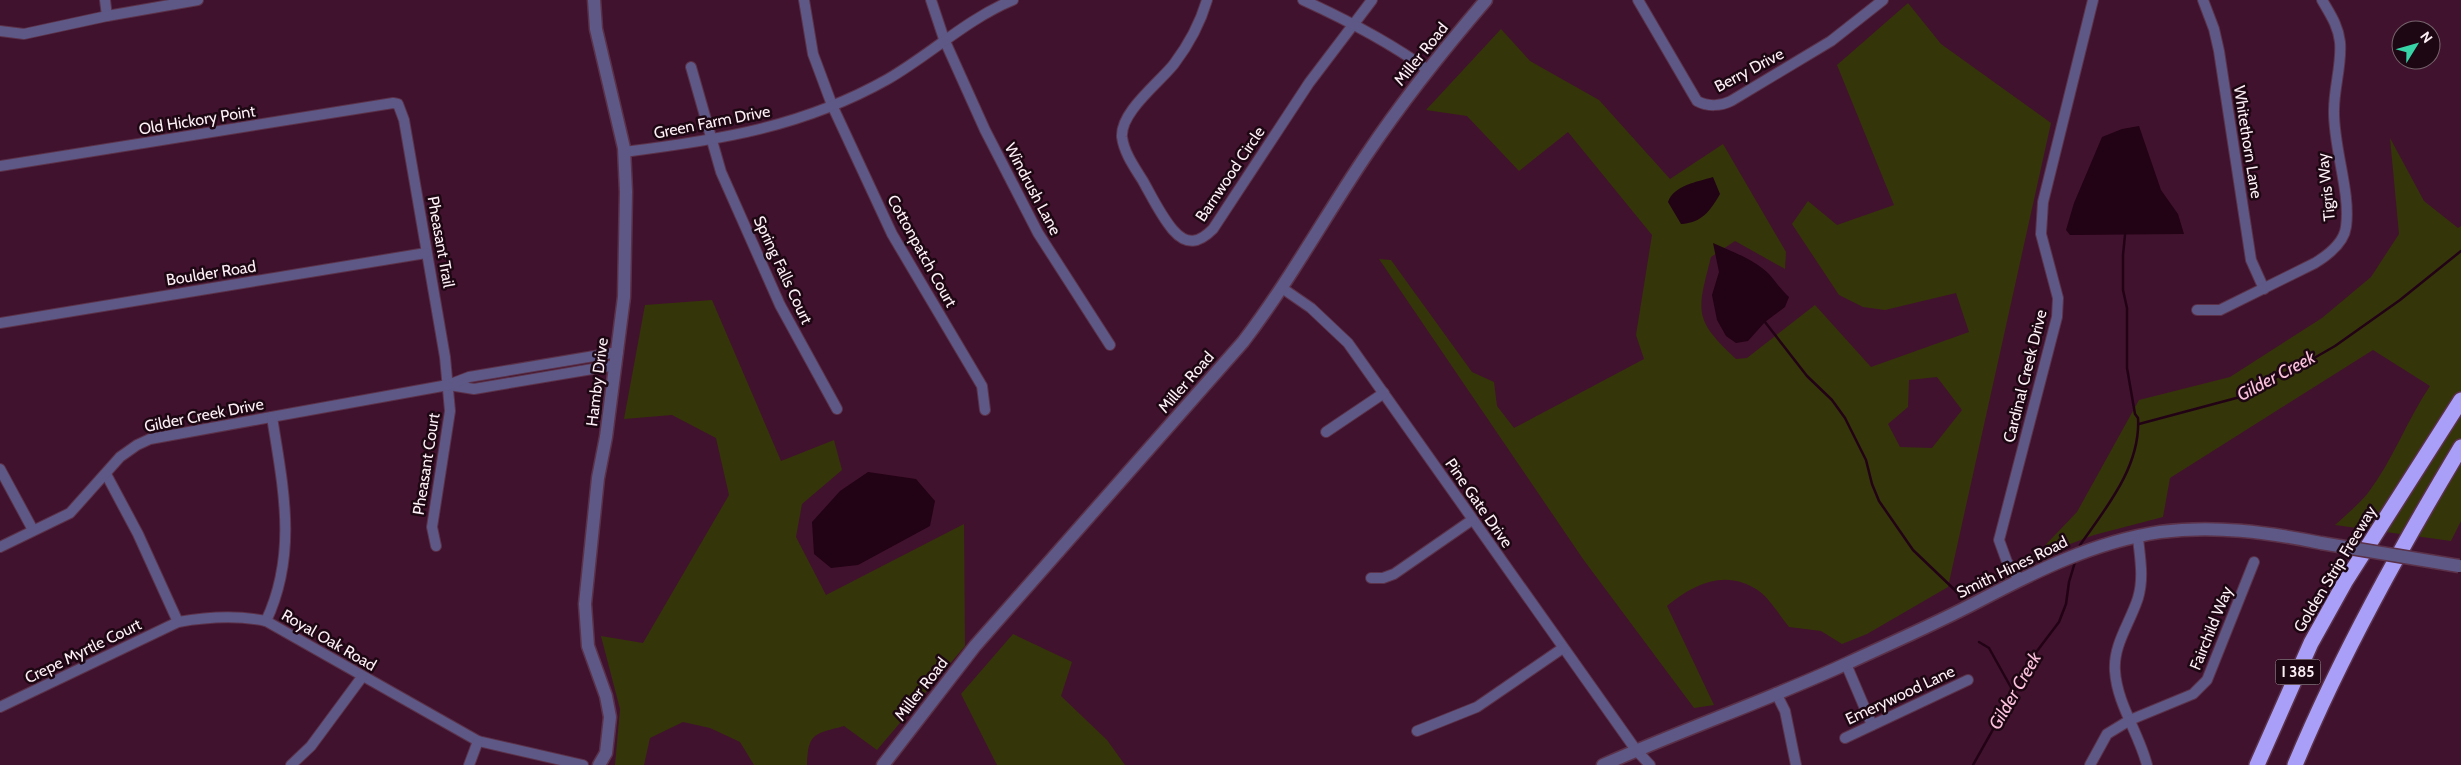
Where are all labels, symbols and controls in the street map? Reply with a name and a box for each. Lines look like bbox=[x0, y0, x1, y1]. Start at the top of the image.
street label: Miller Road bbox=[1390, 19, 1452, 89]
north arrow bbox=[2391, 20, 2441, 70]
text: N bbox=[2416, 28, 2437, 47]
street label: Berry Drive bbox=[1711, 44, 1787, 96]
street label: Whitethorn Lane bbox=[2230, 84, 2266, 200]
street label: Old Hickory Point bbox=[137, 101, 257, 139]
street label: Green Farm Drive bbox=[652, 101, 772, 143]
street label: Barnwood Circle bbox=[1191, 123, 1269, 225]
street label: Windrush Lane bbox=[1001, 140, 1065, 238]
street label: Tigris Way bbox=[2313, 152, 2339, 222]
street label: Cottonpatch Court bbox=[883, 192, 961, 311]
street label: Pheasant Trail bbox=[424, 195, 458, 289]
street label: Spring Falls Court bbox=[750, 213, 817, 328]
street label: Boulder Road bbox=[165, 257, 257, 289]
street label: Cardinal Creek Drive bbox=[1999, 308, 2051, 444]
street label: Hamby Drive bbox=[582, 337, 612, 427]
water label: Gilder Creek bbox=[2233, 346, 2320, 406]
street label: Miller Road bbox=[1154, 347, 1218, 417]
street label: Gilder Creek Drive bbox=[143, 394, 265, 436]
street label: Pheasant Court bbox=[409, 411, 444, 516]
street label: Pine Gate Drive bbox=[1441, 455, 1517, 551]
street label: Golden Strip Freeway bbox=[2290, 502, 2380, 636]
street label: Smith Hines Road bbox=[1953, 532, 2071, 602]
street label: Fairchild Way bbox=[2186, 583, 2236, 673]
street label: Royal Oak Road bbox=[278, 605, 380, 675]
street label: Crepe Myrtle Court bbox=[22, 614, 145, 687]
water label: Gilder Creek bbox=[1984, 647, 2047, 734]
street label: Miller Road bbox=[890, 654, 952, 724]
road number: I 385 bbox=[2276, 660, 2320, 684]
street label: Emerywood Lane bbox=[1842, 661, 1958, 729]

